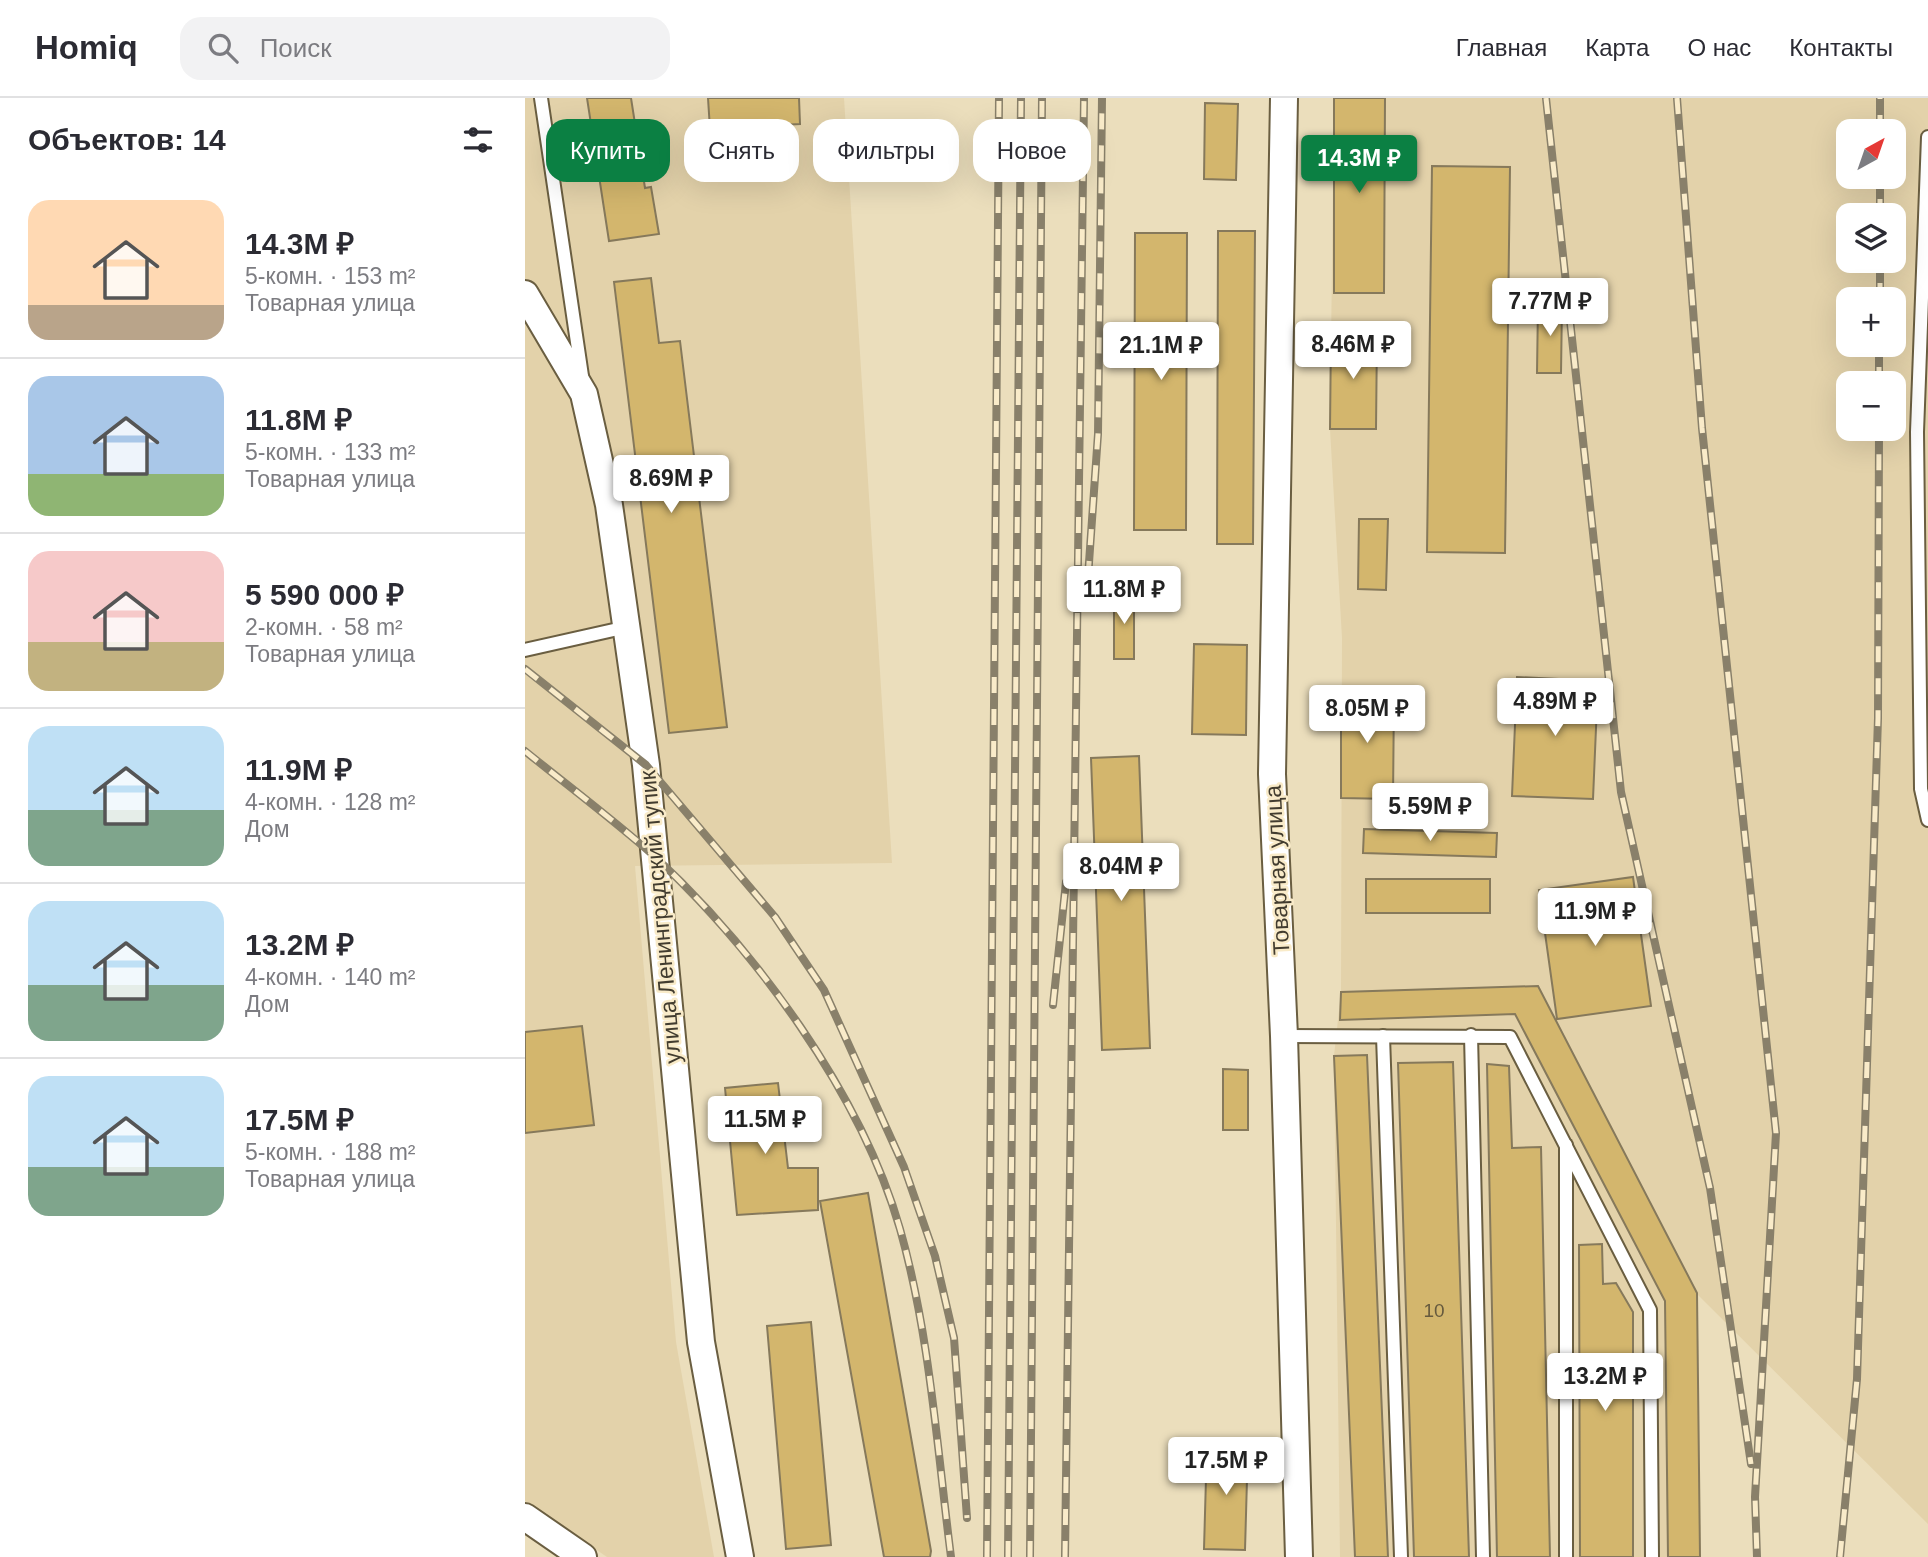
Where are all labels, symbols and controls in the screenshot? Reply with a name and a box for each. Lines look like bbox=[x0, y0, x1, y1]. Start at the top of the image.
search box bbox=[180, 17, 670, 80]
text: Homiq bbox=[35, 29, 138, 66]
icon: search bbox=[204, 29, 242, 67]
text: Поиск bbox=[260, 33, 332, 63]
text: Главная bbox=[1456, 34, 1547, 61]
text: Карта bbox=[1585, 34, 1649, 61]
text: О нас bbox=[1687, 34, 1751, 61]
text: Контакты bbox=[1789, 34, 1893, 61]
chip: Купить bbox=[546, 119, 670, 182]
chip: Снять bbox=[684, 119, 799, 182]
chip: Фильтры bbox=[813, 119, 959, 182]
chip: Новое bbox=[973, 119, 1091, 182]
north arrow bbox=[1836, 119, 1906, 189]
map controls bbox=[1836, 119, 1906, 441]
icon: filters bbox=[459, 121, 497, 159]
text: Объектов: 14 bbox=[28, 123, 226, 156]
pin: 14.3M ₽ bbox=[1294, 136, 1424, 195]
text: 14.3M ₽ bbox=[1317, 145, 1401, 171]
button: layers bbox=[1836, 203, 1906, 273]
text: 14.3M ₽ bbox=[245, 227, 354, 260]
icon: home bbox=[84, 228, 168, 312]
text: 5-комн. · 153 m² bbox=[245, 263, 416, 289]
pin: 7.77M ₽ bbox=[1485, 278, 1615, 338]
button: + bbox=[1836, 287, 1906, 357]
text: 7.77M ₽ bbox=[1508, 288, 1592, 314]
text: Товарная улица bbox=[245, 290, 415, 316]
pin: 21.1M ₽ bbox=[1096, 322, 1226, 382]
pin: 8.46M ₽ bbox=[1288, 322, 1418, 381]
text: 8.46M ₽ bbox=[1311, 331, 1395, 357]
text: 21.1M ₽ bbox=[1119, 332, 1203, 358]
button: − bbox=[1836, 371, 1906, 441]
text: 11.8M ₽ bbox=[245, 403, 353, 436]
icon: home bbox=[84, 404, 168, 488]
text: 5-комн. · 133 m² bbox=[245, 439, 416, 465]
pin: 8.69M ₽ bbox=[606, 456, 736, 515]
text: 8.69M ₽ bbox=[629, 465, 713, 491]
text: Товарная улица bbox=[245, 466, 415, 492]
pin: 11.8M ₽ bbox=[1059, 566, 1189, 626]
text: 11.8M ₽ bbox=[1083, 576, 1165, 602]
text: 5 590 000 ₽ bbox=[245, 578, 404, 611]
icon: home bbox=[84, 579, 168, 663]
text: 2-комн. · 58 m² bbox=[245, 614, 403, 640]
text: Товарная улица bbox=[245, 641, 415, 667]
pin: 4.89M ₽ bbox=[1490, 678, 1620, 738]
pin: 8.05M ₽ bbox=[1302, 686, 1432, 745]
text: 4.89M ₽ bbox=[1513, 688, 1597, 714]
text: 8.05M ₽ bbox=[1325, 695, 1409, 721]
text: 11.9M ₽ bbox=[245, 753, 353, 786]
icon: home bbox=[84, 754, 168, 838]
street label: улица Ленинградский тупик bbox=[634, 768, 686, 1065]
street label: Товарная улица bbox=[1260, 784, 1294, 956]
pin: 5.59M ₽ bbox=[1365, 784, 1495, 843]
text: 4-комн. · 128 m² bbox=[245, 789, 416, 815]
text: 5.59M ₽ bbox=[1388, 793, 1472, 819]
text: Дом bbox=[245, 816, 289, 842]
pin: 8.04M ₽ bbox=[1056, 844, 1186, 903]
text: 8.04M ₽ bbox=[1079, 853, 1163, 879]
pin: 11.9M ₽ bbox=[1530, 888, 1660, 948]
text: 11.9M ₽ bbox=[1554, 898, 1636, 924]
text: 13.2M ₽ bbox=[245, 928, 354, 961]
icon: home bbox=[84, 929, 168, 1013]
text: 4-комн. · 140 m² bbox=[245, 964, 416, 990]
text: Дом bbox=[245, 991, 289, 1017]
pin: 11.5M ₽ bbox=[700, 1096, 830, 1156]
text: 17.5M ₽ bbox=[245, 1103, 354, 1136]
icon: home bbox=[84, 1104, 168, 1188]
text: 11.5M ₽ bbox=[724, 1106, 806, 1132]
text: 5-комн. · 188 m² bbox=[245, 1139, 416, 1165]
text: Товарная улица bbox=[245, 1166, 415, 1192]
house number: 10 bbox=[1423, 1300, 1445, 1321]
pin: 13.2M ₽ bbox=[1540, 1354, 1670, 1413]
text: 13.2M ₽ bbox=[1563, 1363, 1647, 1389]
pin: 17.5M ₽ bbox=[1161, 1438, 1291, 1497]
text: 17.5M ₽ bbox=[1184, 1447, 1268, 1473]

